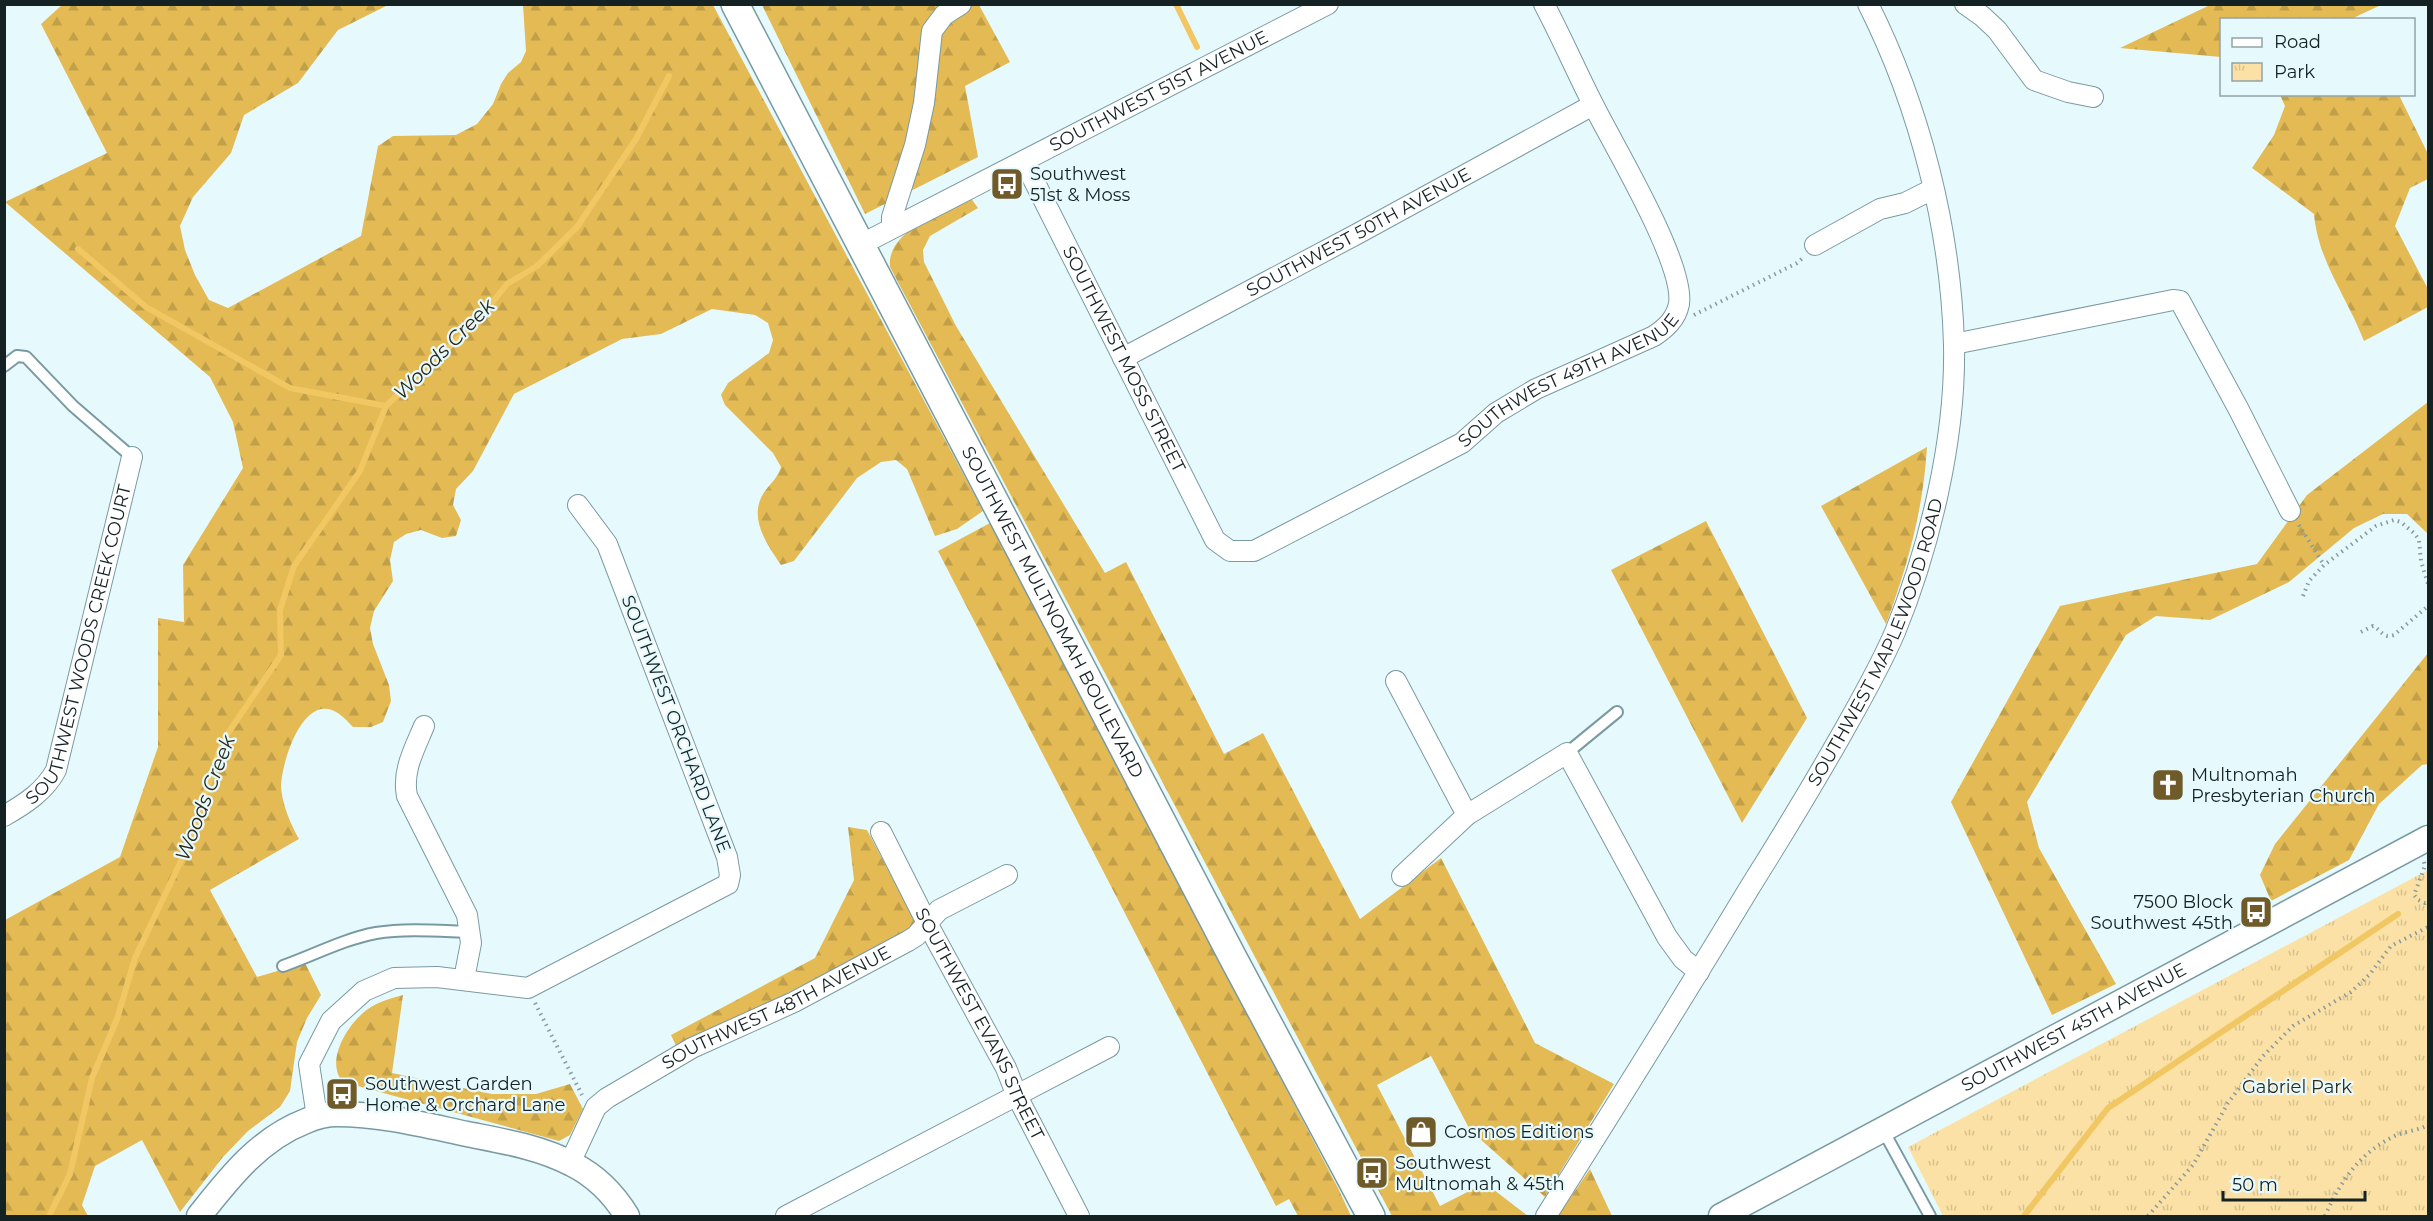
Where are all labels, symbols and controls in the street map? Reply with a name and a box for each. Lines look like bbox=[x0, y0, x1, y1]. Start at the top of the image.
legend bbox=[2220, 18, 2415, 96]
street label: SOUTHWEST 51ST AVENUE bbox=[1046, 26, 1272, 157]
text: Road bbox=[2274, 31, 2321, 53]
text: Park bbox=[2274, 61, 2315, 83]
place label: Southwest 51st & Moss bbox=[1030, 163, 1131, 206]
street label: SOUTHWEST 50TH AVENUE bbox=[1243, 163, 1475, 302]
bus stop icon: Southwest 51st & Moss bbox=[989, 166, 1025, 202]
street label: SOUTHWEST MOSS STREET bbox=[1058, 242, 1190, 477]
water label: Woods Creek bbox=[389, 293, 500, 404]
street label: SOUTHWEST 49TH AVENUE bbox=[1454, 309, 1684, 452]
street label: SOUTHWEST MULTNOMAH BOULEVARD bbox=[957, 443, 1148, 782]
street label: SOUTHWEST WOODS CREEK COURT bbox=[21, 482, 136, 810]
street label: SOUTHWEST MAPLEWOOD ROAD bbox=[1803, 496, 1947, 790]
street label: SOUTHWEST ORCHARD LANE bbox=[617, 592, 735, 856]
water label: Woods Creek bbox=[170, 731, 240, 864]
place label: Multnomah Presbyterian Church bbox=[2191, 764, 2375, 807]
church icon: Multnomah Presbyterian Church bbox=[2150, 767, 2186, 803]
place label: 7500 Block Southwest 45th bbox=[2090, 891, 2233, 934]
bus stop icon: 7500 Block Southwest 45th bbox=[2238, 894, 2274, 930]
street label: SOUTHWEST EVANS STREET bbox=[910, 904, 1049, 1144]
street label: SOUTHWEST 48TH AVENUE bbox=[658, 941, 895, 1074]
street label: SOUTHWEST 45TH AVENUE bbox=[1958, 958, 2190, 1096]
place label: Southwest Garden Home & Orchard Lane bbox=[365, 1073, 566, 1116]
bus stop icon: Southwest Garden Home & Orchard Lane bbox=[324, 1076, 360, 1112]
park label: Gabriel Park bbox=[2242, 1076, 2352, 1098]
shop icon: Cosmos Editions bbox=[1403, 1114, 1439, 1150]
place label: Cosmos Editions bbox=[1444, 1121, 1594, 1143]
place label: Southwest Multnomah & 45th bbox=[1395, 1152, 1565, 1195]
bus stop icon: Southwest Multnomah & 45th bbox=[1354, 1155, 1390, 1191]
scale bar bbox=[2223, 1164, 2366, 1202]
text: 50 m bbox=[2232, 1174, 2278, 1196]

